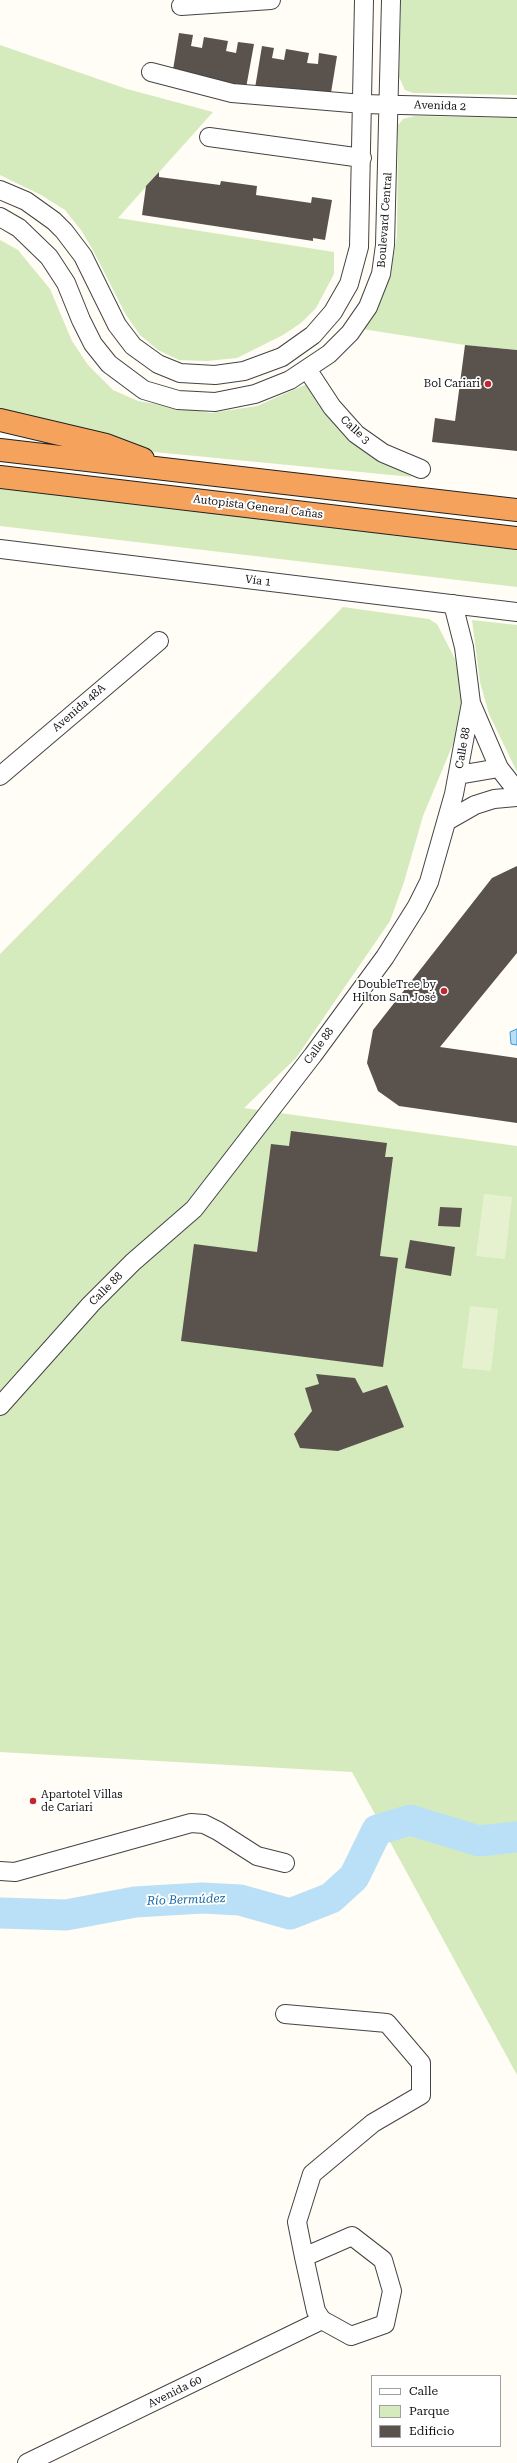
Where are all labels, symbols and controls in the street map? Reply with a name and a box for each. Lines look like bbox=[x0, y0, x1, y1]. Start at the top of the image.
street label: Avenida 2 bbox=[414, 98, 466, 114]
street label: Boulevard Central bbox=[375, 172, 395, 268]
place label: Bol Cariari bbox=[424, 377, 480, 391]
marker: Bol Cariari bbox=[483, 379, 493, 389]
street label: Calle 3 bbox=[337, 413, 373, 447]
street label: Autopista General Cañas bbox=[192, 492, 324, 522]
street label: Vía 1 bbox=[244, 573, 272, 589]
street label: Avenida 48A bbox=[50, 681, 108, 735]
street label: Calle 88 bbox=[453, 726, 473, 770]
place label: DoubleTree by Hilton San José bbox=[353, 978, 436, 1004]
marker: DoubleTree by Hilton San José bbox=[439, 986, 449, 996]
street label: Calle 88 bbox=[301, 1025, 337, 1067]
street label: Calle 88 bbox=[87, 1270, 125, 1308]
place label: Apartotel Villas de Cariari bbox=[41, 1788, 122, 1814]
marker: Apartotel Villas de Cariari bbox=[28, 1796, 38, 1806]
water label: Río Bermúdez bbox=[147, 1891, 225, 1909]
street label: Avenida 60 bbox=[146, 2373, 204, 2411]
legend bbox=[371, 2375, 501, 2447]
text: Calle bbox=[409, 2384, 438, 2398]
text: Parque bbox=[409, 2404, 449, 2418]
text: Edificio bbox=[409, 2424, 454, 2438]

